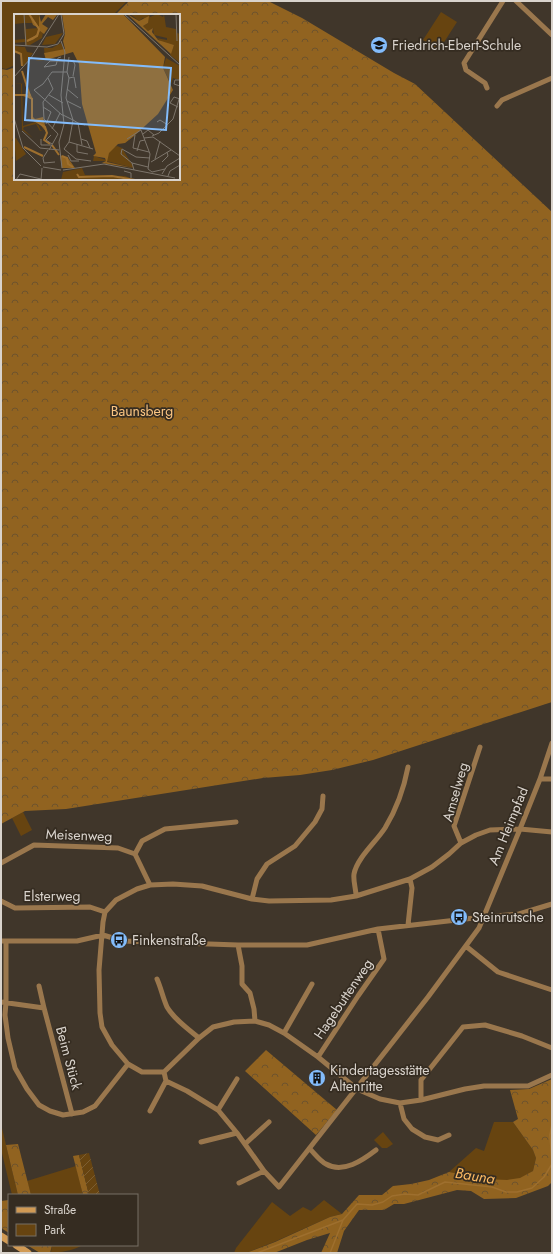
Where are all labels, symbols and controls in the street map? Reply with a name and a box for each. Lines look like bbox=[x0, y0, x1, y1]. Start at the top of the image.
inset map bbox=[14, 14, 180, 180]
school or university icon: Friedrich-Ebert-Schule bbox=[369, 35, 389, 55]
place label: Friedrich-Ebert-Schule bbox=[392, 35, 521, 55]
park label: Baunsberg bbox=[111, 401, 173, 421]
street label: Amselweg bbox=[437, 760, 473, 824]
street label: Am Heimpfad bbox=[483, 784, 533, 868]
street label: Meisenweg bbox=[45, 824, 113, 846]
street label: Elsterweg bbox=[24, 886, 80, 906]
bus stop icon: Steinrutsche bbox=[449, 907, 469, 927]
place label: Steinrutsche bbox=[472, 907, 544, 927]
bus stop icon: Finkenstraße bbox=[109, 930, 129, 950]
place label: Finkenstraße bbox=[132, 930, 206, 950]
street label: Hagebuttenweg bbox=[309, 955, 377, 1043]
street label: Beim Stück bbox=[51, 1024, 87, 1093]
place label: Kindertagesstätte Altenritte bbox=[330, 1060, 430, 1096]
building icon: Kindertagesstätte Altenritte bbox=[307, 1068, 327, 1088]
water label: Bauna bbox=[454, 1162, 497, 1190]
legend bbox=[8, 1194, 138, 1246]
text: Straße bbox=[44, 1201, 76, 1219]
text: Park bbox=[44, 1221, 66, 1239]

